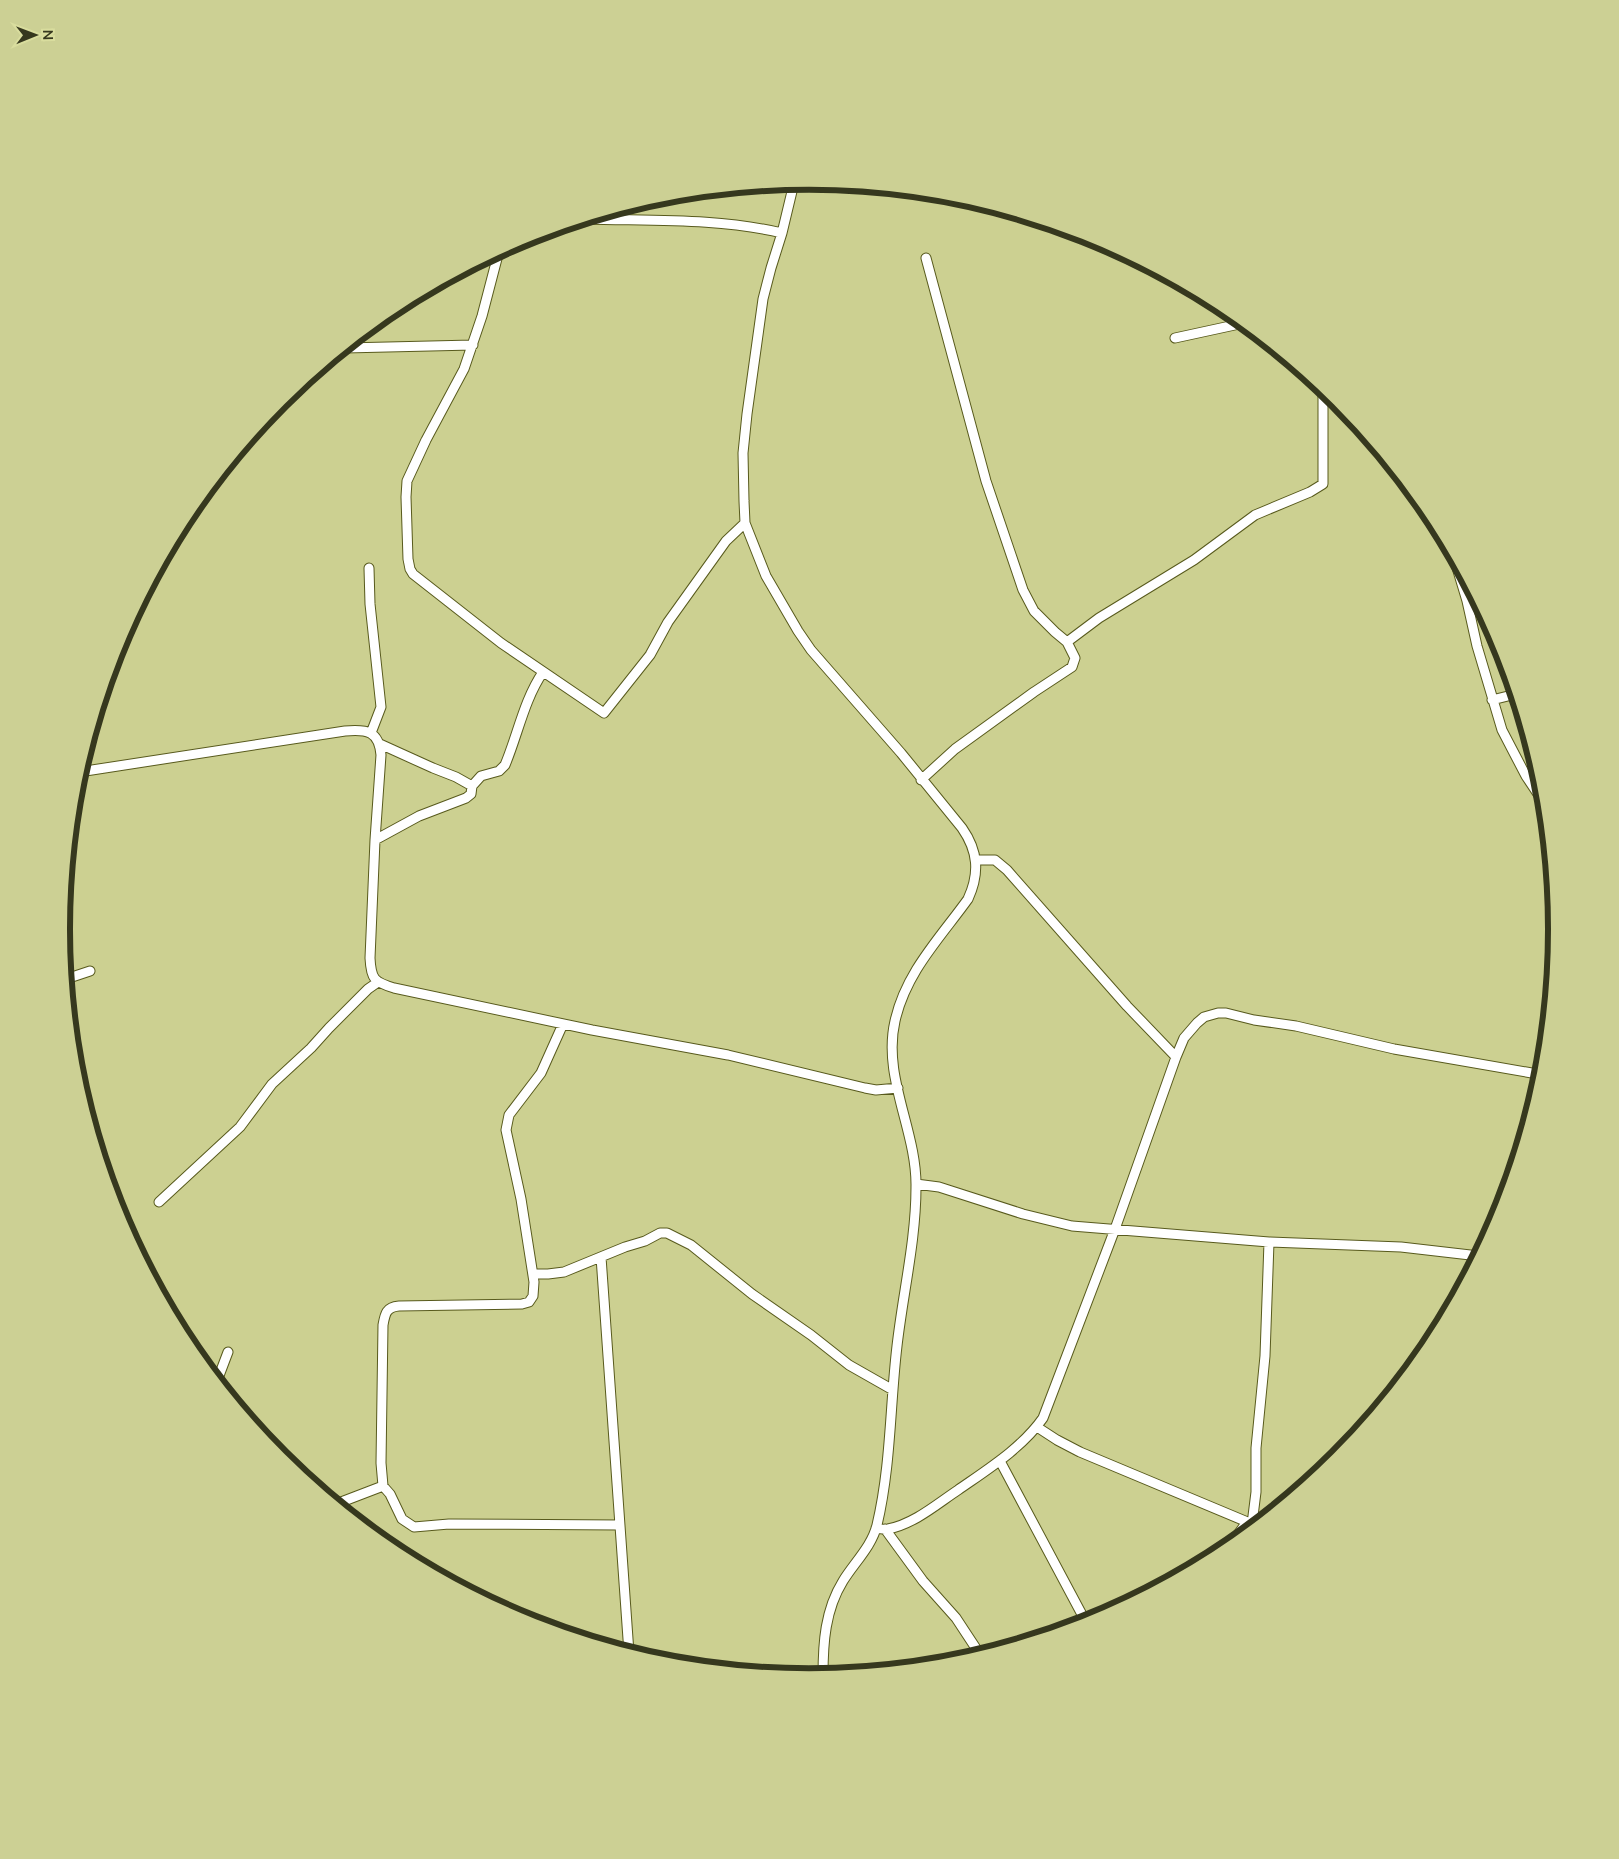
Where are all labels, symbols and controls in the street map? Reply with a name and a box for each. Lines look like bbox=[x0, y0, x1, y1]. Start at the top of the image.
north arrow bbox=[10, 10, 60, 60]
text: N bbox=[38, 29, 57, 40]

